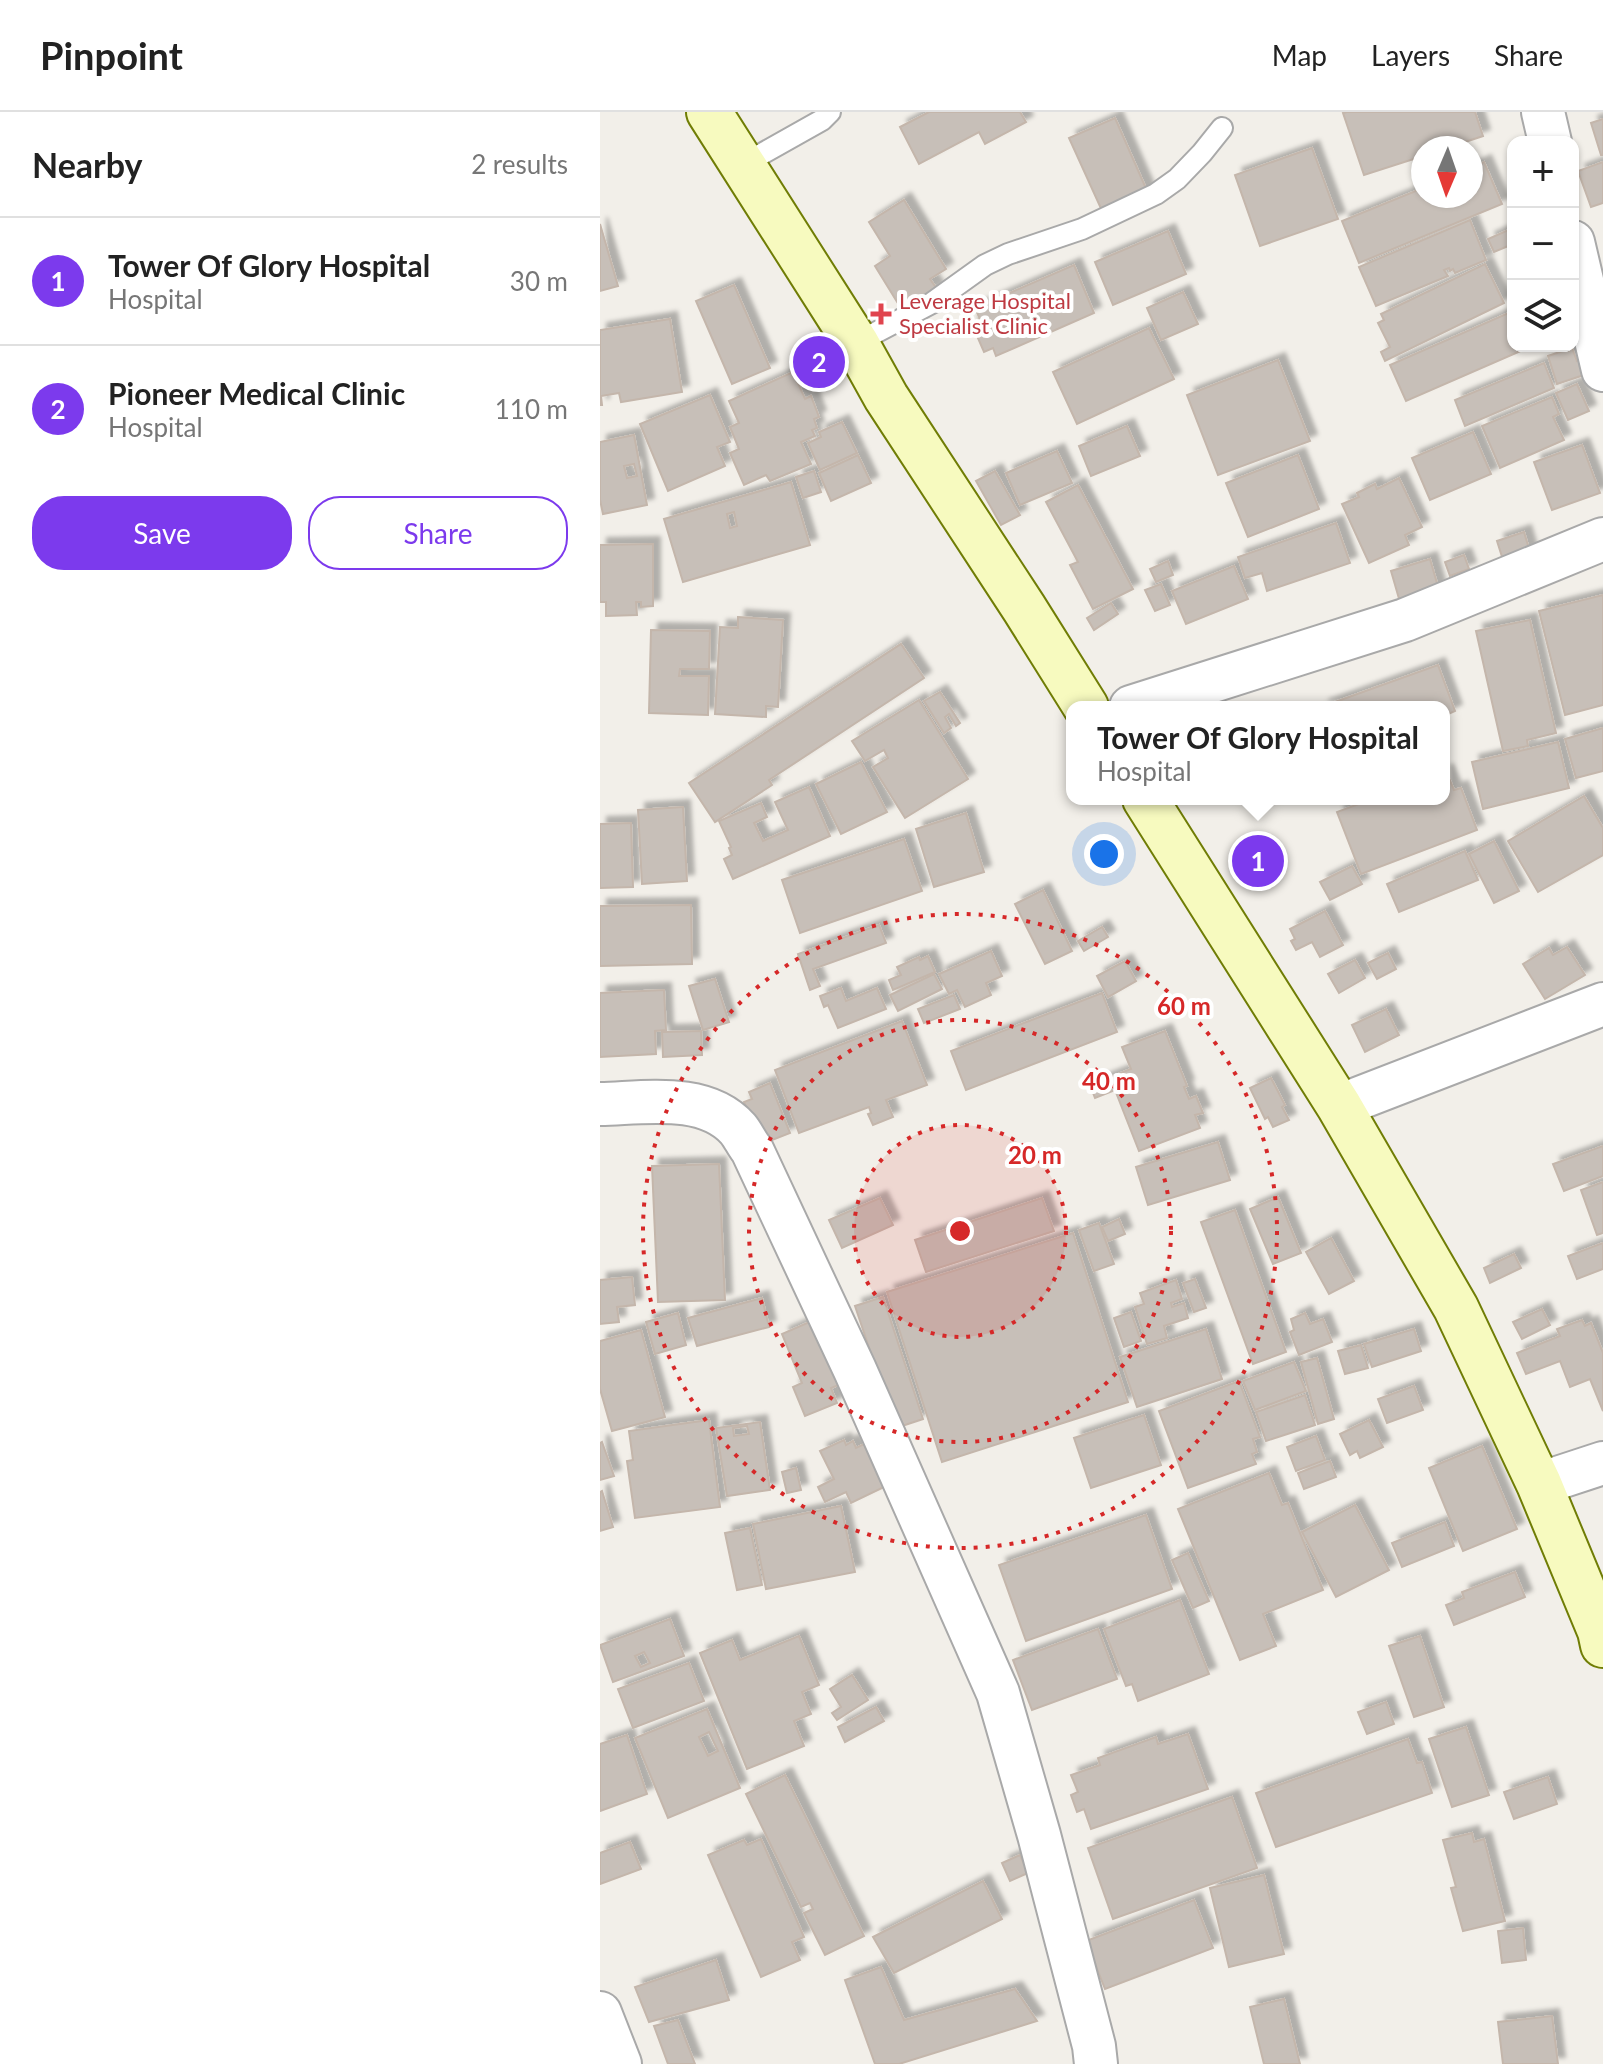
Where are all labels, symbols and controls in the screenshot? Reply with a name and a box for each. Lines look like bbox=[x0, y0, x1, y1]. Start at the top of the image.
text: Pinpoint bbox=[40, 32, 183, 78]
text: Map bbox=[1272, 38, 1327, 72]
text: Layers bbox=[1371, 38, 1450, 72]
text: Share bbox=[1494, 38, 1563, 72]
north arrow bbox=[1411, 136, 1483, 208]
map controls bbox=[1507, 136, 1579, 352]
button: + bbox=[1507, 136, 1579, 208]
text: Nearby bbox=[32, 144, 143, 185]
text: 2 results bbox=[471, 148, 568, 180]
button: − bbox=[1507, 208, 1579, 280]
text: Tower Of Glory Hospital bbox=[108, 247, 430, 283]
text: 1 bbox=[50, 265, 66, 297]
text: 30 m bbox=[510, 265, 568, 297]
button: layers bbox=[1507, 280, 1579, 352]
text: Hospital bbox=[108, 283, 203, 315]
place label: Leverage Hospital Specialist Clinic bbox=[899, 287, 1071, 339]
marker: Leverage Hospital Specialist Clinic bbox=[870, 303, 892, 325]
pin: 2 bbox=[793, 332, 845, 392]
text: Pioneer Medical Clinic bbox=[108, 375, 405, 411]
text: 2 bbox=[50, 393, 66, 425]
text: 110 m bbox=[495, 393, 568, 425]
text: Hospital bbox=[108, 411, 203, 443]
button: Save bbox=[32, 496, 292, 570]
button: Share bbox=[308, 496, 568, 570]
popup bbox=[1066, 701, 1450, 805]
text: Tower Of Glory Hospital bbox=[1097, 719, 1419, 755]
text: Hospital bbox=[1097, 755, 1192, 787]
pin: 1 bbox=[1232, 831, 1284, 891]
your location bbox=[1084, 834, 1124, 874]
text: 60 m bbox=[1157, 991, 1211, 1020]
text: 40 m bbox=[1082, 1066, 1136, 1095]
text: 20 m bbox=[1008, 1140, 1062, 1169]
centre of rings bbox=[946, 1217, 974, 1245]

